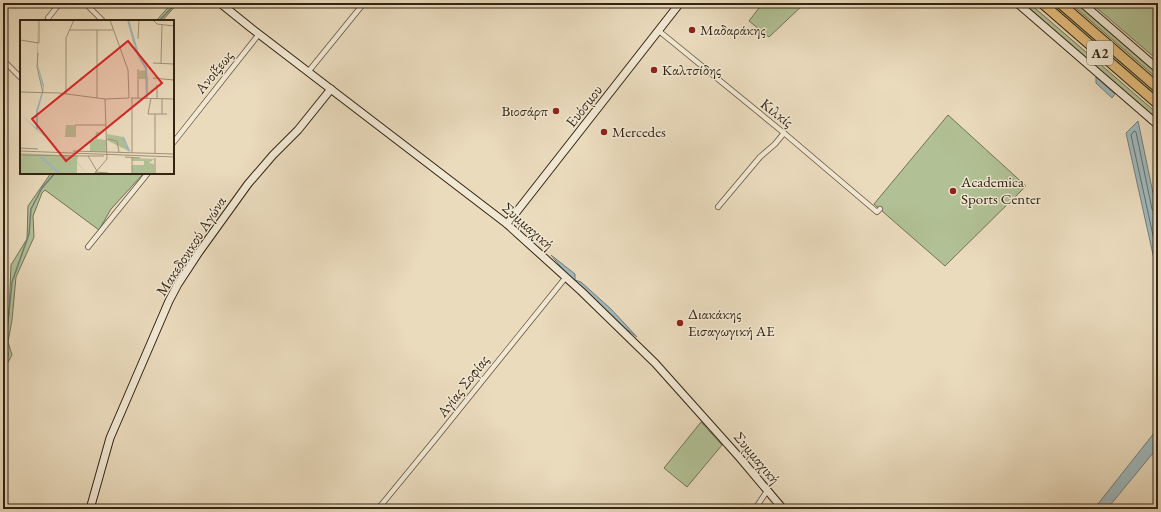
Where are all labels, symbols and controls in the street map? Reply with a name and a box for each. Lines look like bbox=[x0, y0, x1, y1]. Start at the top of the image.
inset map bbox=[20, 20, 174, 174]
place label: Μαδαράκης bbox=[700, 20, 766, 39]
marker: Μαδαράκης bbox=[687, 25, 697, 35]
road number: Α2 bbox=[1087, 41, 1113, 65]
street label: Ανοίξεως bbox=[190, 46, 237, 98]
place label: Καλτσίδης bbox=[662, 60, 721, 79]
marker: Καλτσίδης bbox=[649, 65, 659, 75]
street label: Ευόσμου bbox=[561, 81, 606, 131]
street label: Κιλκίς bbox=[757, 94, 798, 131]
place label: Βιοσάρπ bbox=[501, 101, 548, 120]
marker: Βιοσάρπ bbox=[551, 106, 561, 116]
place label: Mercedes bbox=[612, 122, 666, 141]
marker: Mercedes bbox=[599, 127, 609, 137]
place label: Academica Sports Center bbox=[960, 172, 1041, 208]
marker: Academica Sports Center bbox=[948, 186, 958, 196]
street label: Μακεδονικού Αγώνα bbox=[151, 192, 230, 299]
street label: Συμμαχική bbox=[499, 198, 558, 253]
place label: Διακάκης Εισαγωγική ΑΕ bbox=[688, 304, 775, 340]
marker: Διακάκης Εισαγωγική ΑΕ bbox=[675, 318, 685, 328]
street label: Αγίας Σοφίας bbox=[432, 351, 493, 421]
street label: Συμμαχική bbox=[730, 428, 785, 488]

